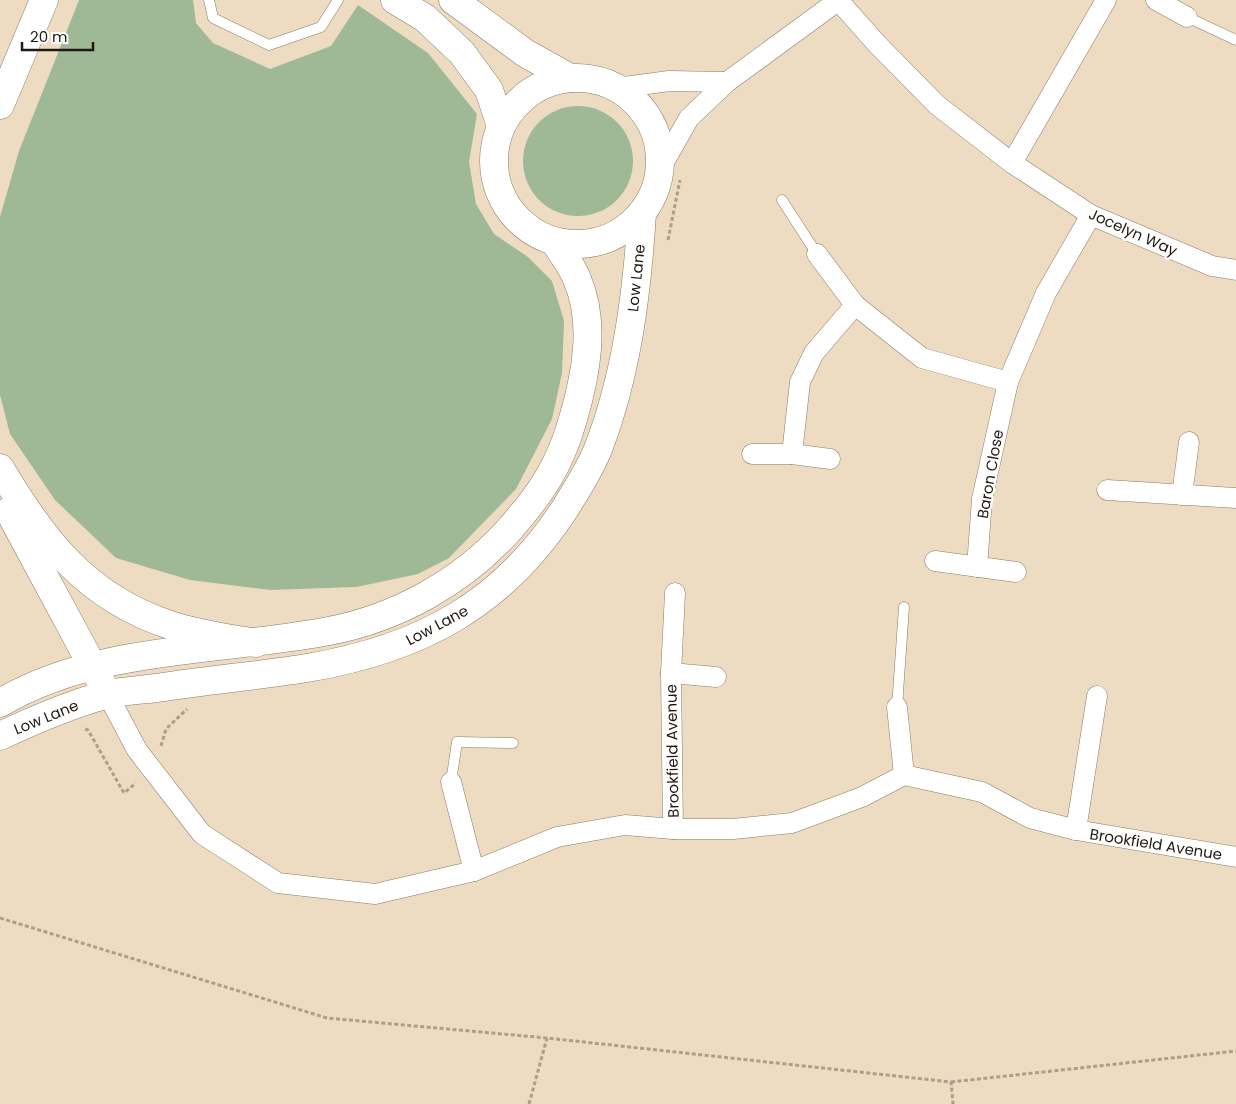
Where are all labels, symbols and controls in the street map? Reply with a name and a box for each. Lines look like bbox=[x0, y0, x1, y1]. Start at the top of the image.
scale bar bbox=[22, 20, 94, 52]
text: 20 m bbox=[30, 26, 68, 47]
street label: Jocelyn Way bbox=[1085, 203, 1181, 261]
street label: Low Lane bbox=[622, 243, 650, 313]
street label: Baron Close bbox=[972, 428, 1008, 520]
street label: Low Lane bbox=[402, 600, 472, 650]
street label: Brookfield Avenue bbox=[660, 684, 684, 818]
street label: Low Lane bbox=[11, 695, 81, 739]
street label: Brookfield Avenue bbox=[1088, 823, 1224, 865]

